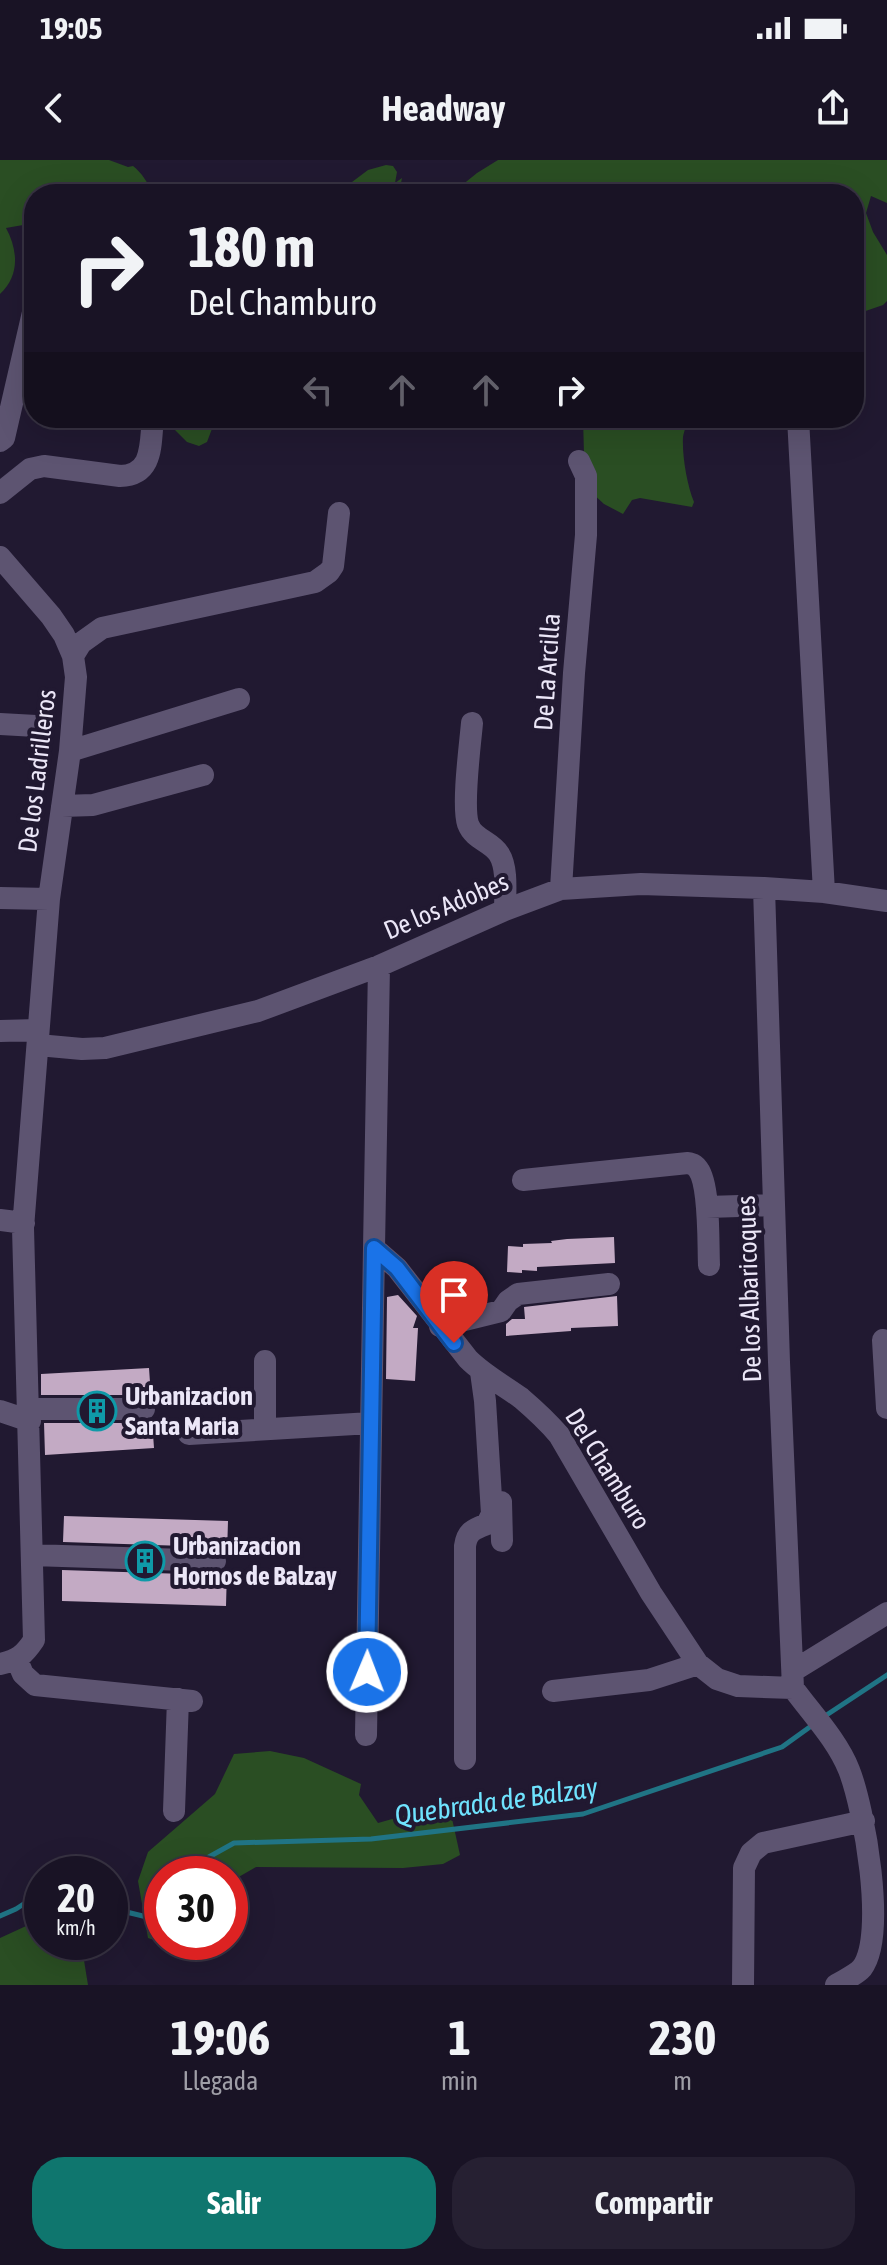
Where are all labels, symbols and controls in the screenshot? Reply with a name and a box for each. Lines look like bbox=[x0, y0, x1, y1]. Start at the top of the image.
text: 19:05 bbox=[40, 11, 102, 45]
icon: back bbox=[32, 86, 76, 130]
icon: share bbox=[811, 86, 855, 130]
text: Headway bbox=[382, 87, 505, 129]
text: 180 m bbox=[188, 215, 315, 279]
icon: right bbox=[56, 216, 160, 320]
text: Del Chamburo bbox=[188, 281, 377, 323]
icon: left bbox=[296, 368, 340, 412]
icon: ahead bbox=[380, 368, 424, 412]
icon: ahead bbox=[464, 368, 508, 412]
icon: right bbox=[548, 368, 592, 412]
street label: De La Arcilla bbox=[528, 612, 566, 732]
street label: De los Ladrilleros bbox=[12, 688, 62, 854]
street label: De los Adobes bbox=[379, 866, 513, 946]
street label: De los Albaricoques bbox=[731, 1195, 767, 1383]
pin bbox=[420, 1261, 488, 1343]
icon: arrive bbox=[432, 1273, 476, 1317]
place label: Urbanizacion Santa Maria bbox=[125, 1381, 253, 1441]
building icon: Urbanizacion Santa Maria bbox=[76, 1390, 118, 1432]
street label: Del Chamburo bbox=[559, 1403, 657, 1535]
place label: Urbanizacion Hornos de Balzay bbox=[173, 1531, 337, 1591]
building icon: Urbanizacion Hornos de Balzay bbox=[124, 1540, 166, 1582]
position arrow bbox=[325, 1630, 409, 1714]
water label: Quebrada de Balzay bbox=[393, 1771, 600, 1831]
speed limit sign: 30 bbox=[144, 1856, 248, 1960]
text: 20 bbox=[57, 1875, 95, 1920]
text: km/h bbox=[56, 1916, 96, 1939]
text: 19:06 bbox=[171, 2010, 270, 2065]
text: 1 bbox=[448, 2010, 471, 2065]
text: 230 bbox=[649, 2010, 716, 2065]
text: Llegada bbox=[183, 2066, 258, 2096]
text: min bbox=[441, 2066, 478, 2096]
text: m bbox=[673, 2066, 692, 2096]
button: Salir bbox=[32, 2157, 436, 2249]
button: Compartir bbox=[452, 2157, 855, 2249]

